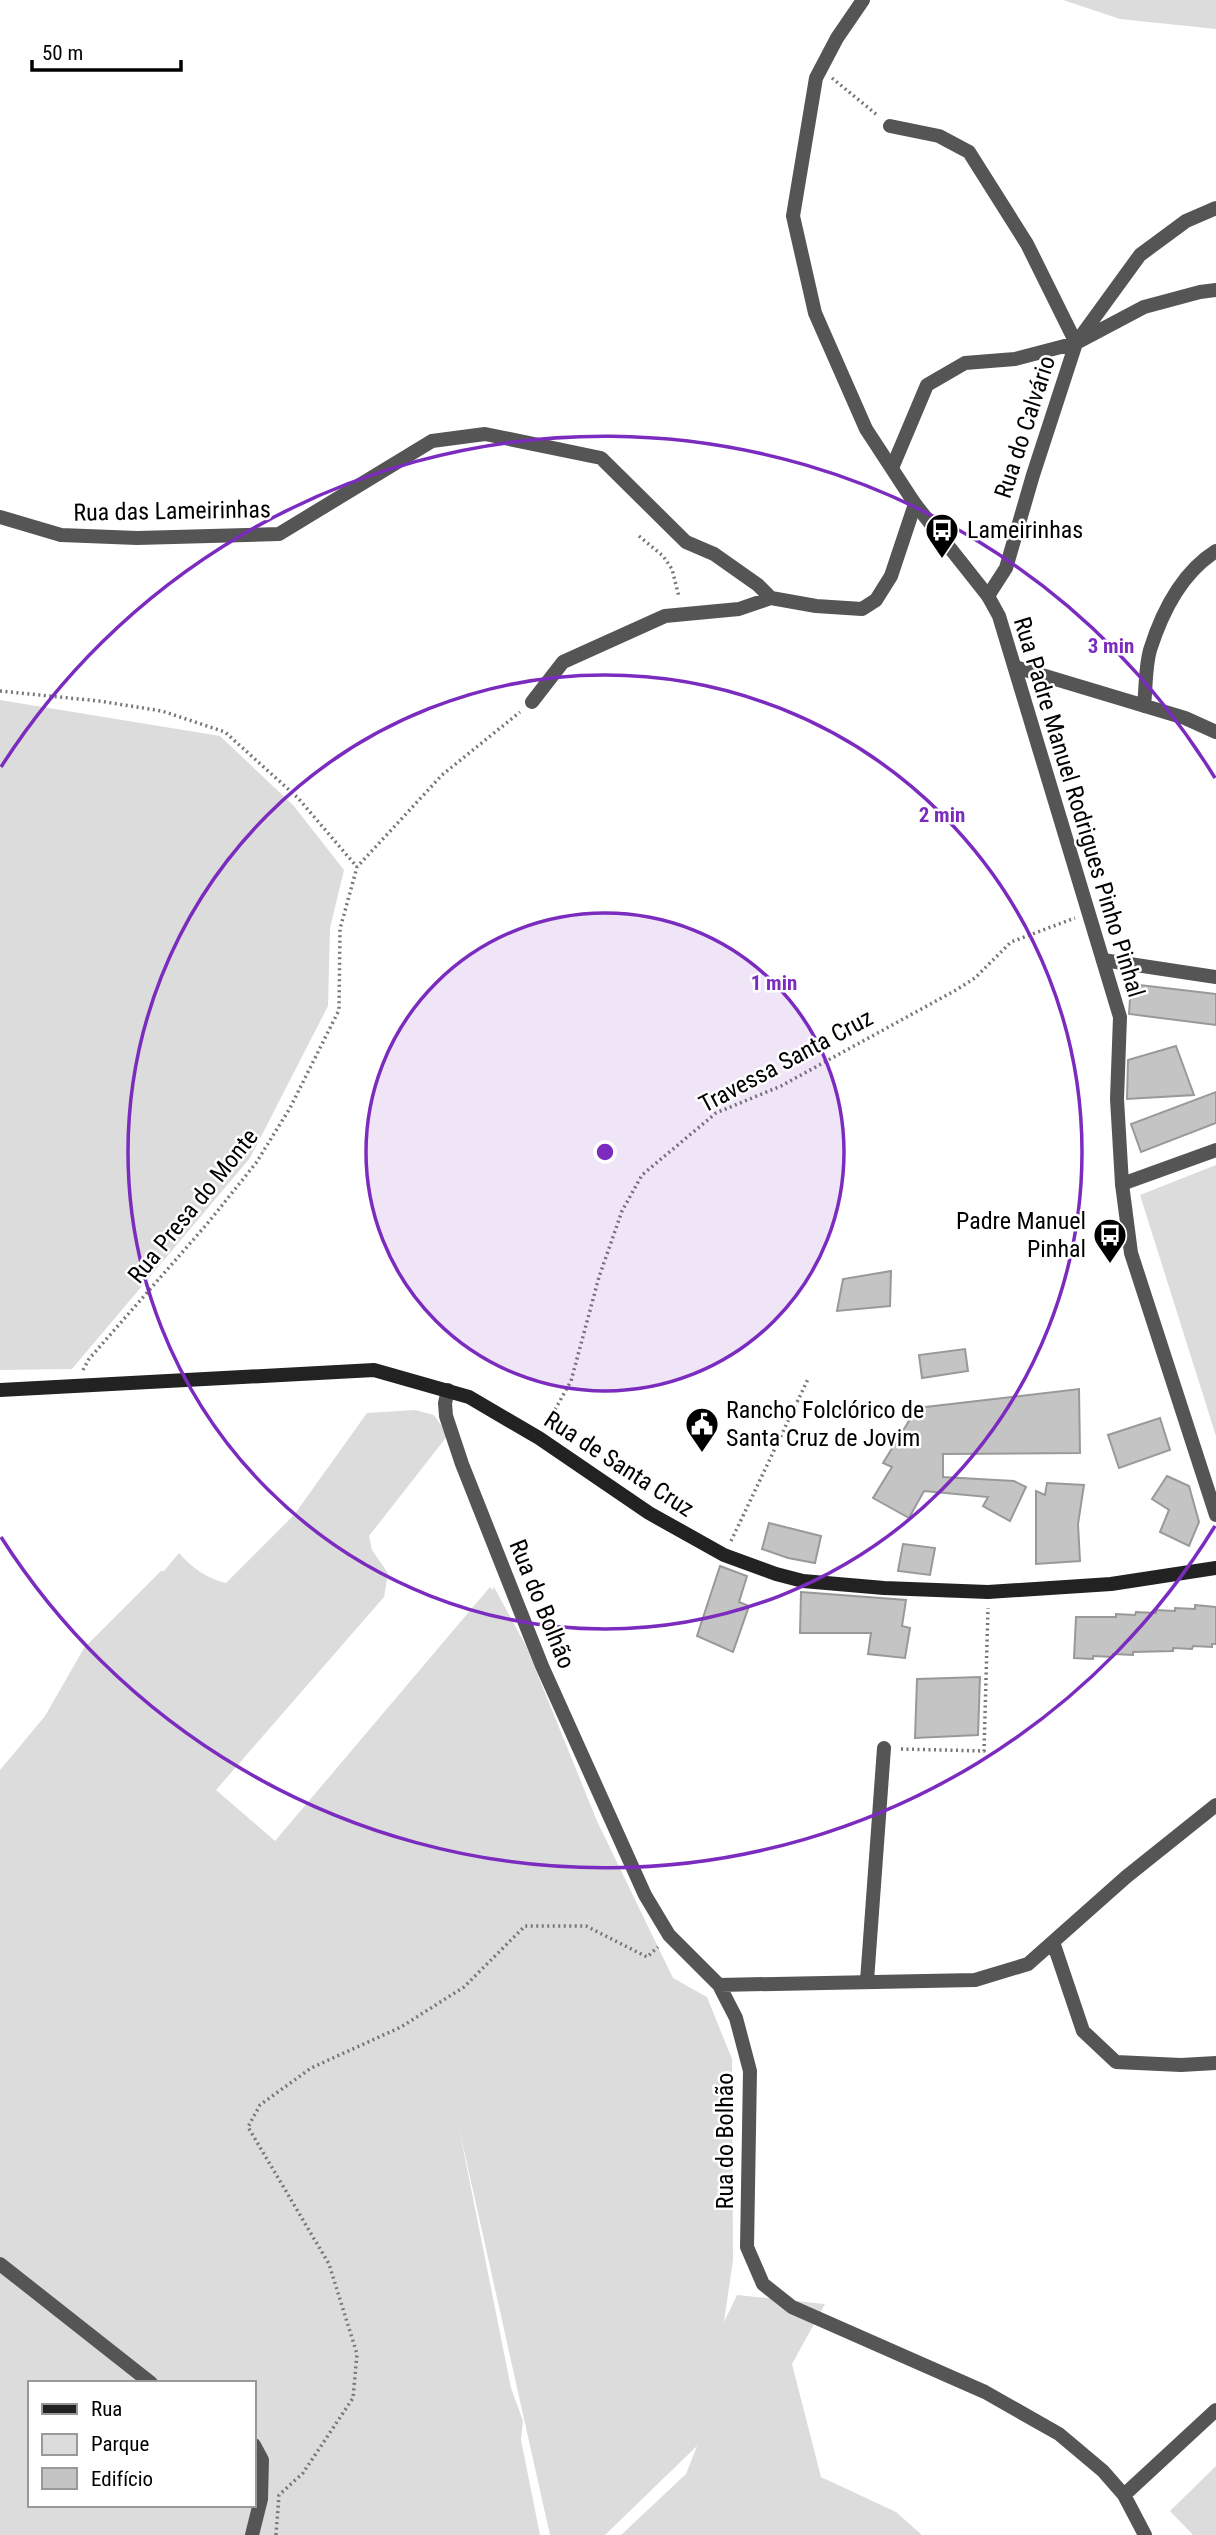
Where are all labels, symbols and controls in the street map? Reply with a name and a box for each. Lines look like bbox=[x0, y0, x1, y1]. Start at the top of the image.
scale bar bbox=[32, 28, 180, 72]
text: 50 m bbox=[42, 41, 83, 65]
street label: Rua do Calvário bbox=[989, 352, 1061, 502]
street label: Rua das Lameirinhas bbox=[73, 495, 271, 527]
bus stop icon: Lameirinhas bbox=[923, 511, 961, 560]
place label: Lameirinhas bbox=[967, 516, 1083, 544]
street label: Rua Padre Manuel Rodrigues Pinho Pinhal bbox=[1008, 613, 1150, 1001]
text: 3 min bbox=[1088, 634, 1134, 658]
text: 2 min bbox=[919, 803, 965, 827]
text: 1 min bbox=[751, 971, 797, 995]
street label: Travessa Santa Cruz bbox=[694, 1003, 878, 1119]
street label: Rua Presa do Monte bbox=[122, 1123, 264, 1289]
centre of rings bbox=[593, 1140, 617, 1164]
place label: Padre Manuel Pinhal bbox=[956, 1207, 1086, 1263]
bus stop icon: Padre Manuel Pinhal bbox=[1091, 1216, 1129, 1265]
place label: Rancho Folclórico de Santa Cruz de Jovim bbox=[726, 1396, 924, 1452]
street label: Rua de Santa Cruz bbox=[539, 1405, 699, 1523]
public building icon: Rancho Folclórico de Santa Cruz de Jovim bbox=[683, 1405, 721, 1454]
street label: Rua do Bolhão bbox=[503, 1535, 581, 1673]
street label: Rua do Bolhão bbox=[711, 2073, 739, 2209]
legend bbox=[28, 2381, 256, 2507]
text: Rua bbox=[91, 2397, 122, 2421]
text: Parque bbox=[91, 2432, 149, 2456]
text: Edifício bbox=[91, 2467, 153, 2491]

